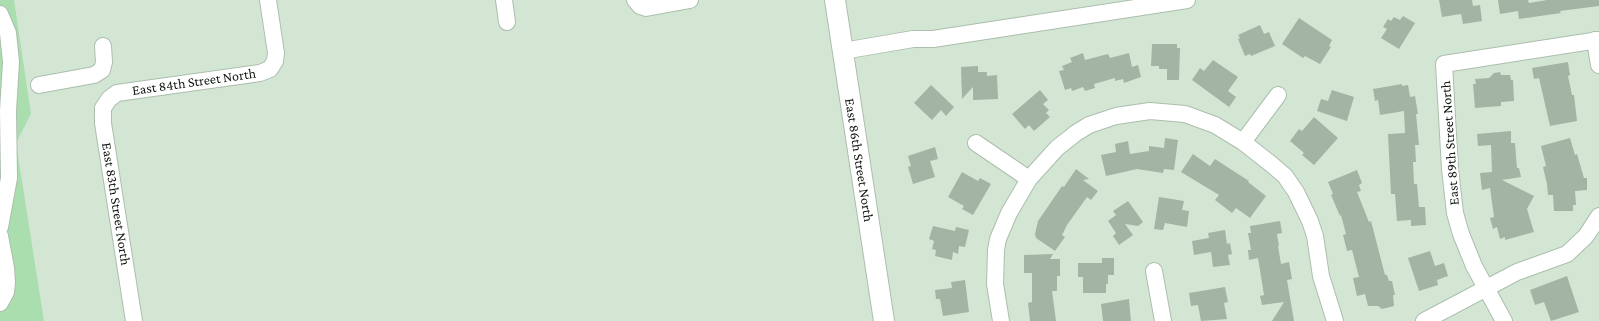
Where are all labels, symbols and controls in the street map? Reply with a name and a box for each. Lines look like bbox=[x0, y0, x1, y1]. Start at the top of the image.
street label: East 84th Street North bbox=[131, 65, 257, 99]
street label: East 89th Street North bbox=[1437, 80, 1463, 206]
street label: East 86th Street North bbox=[841, 97, 877, 223]
street label: East 83th Street North bbox=[98, 141, 134, 267]

